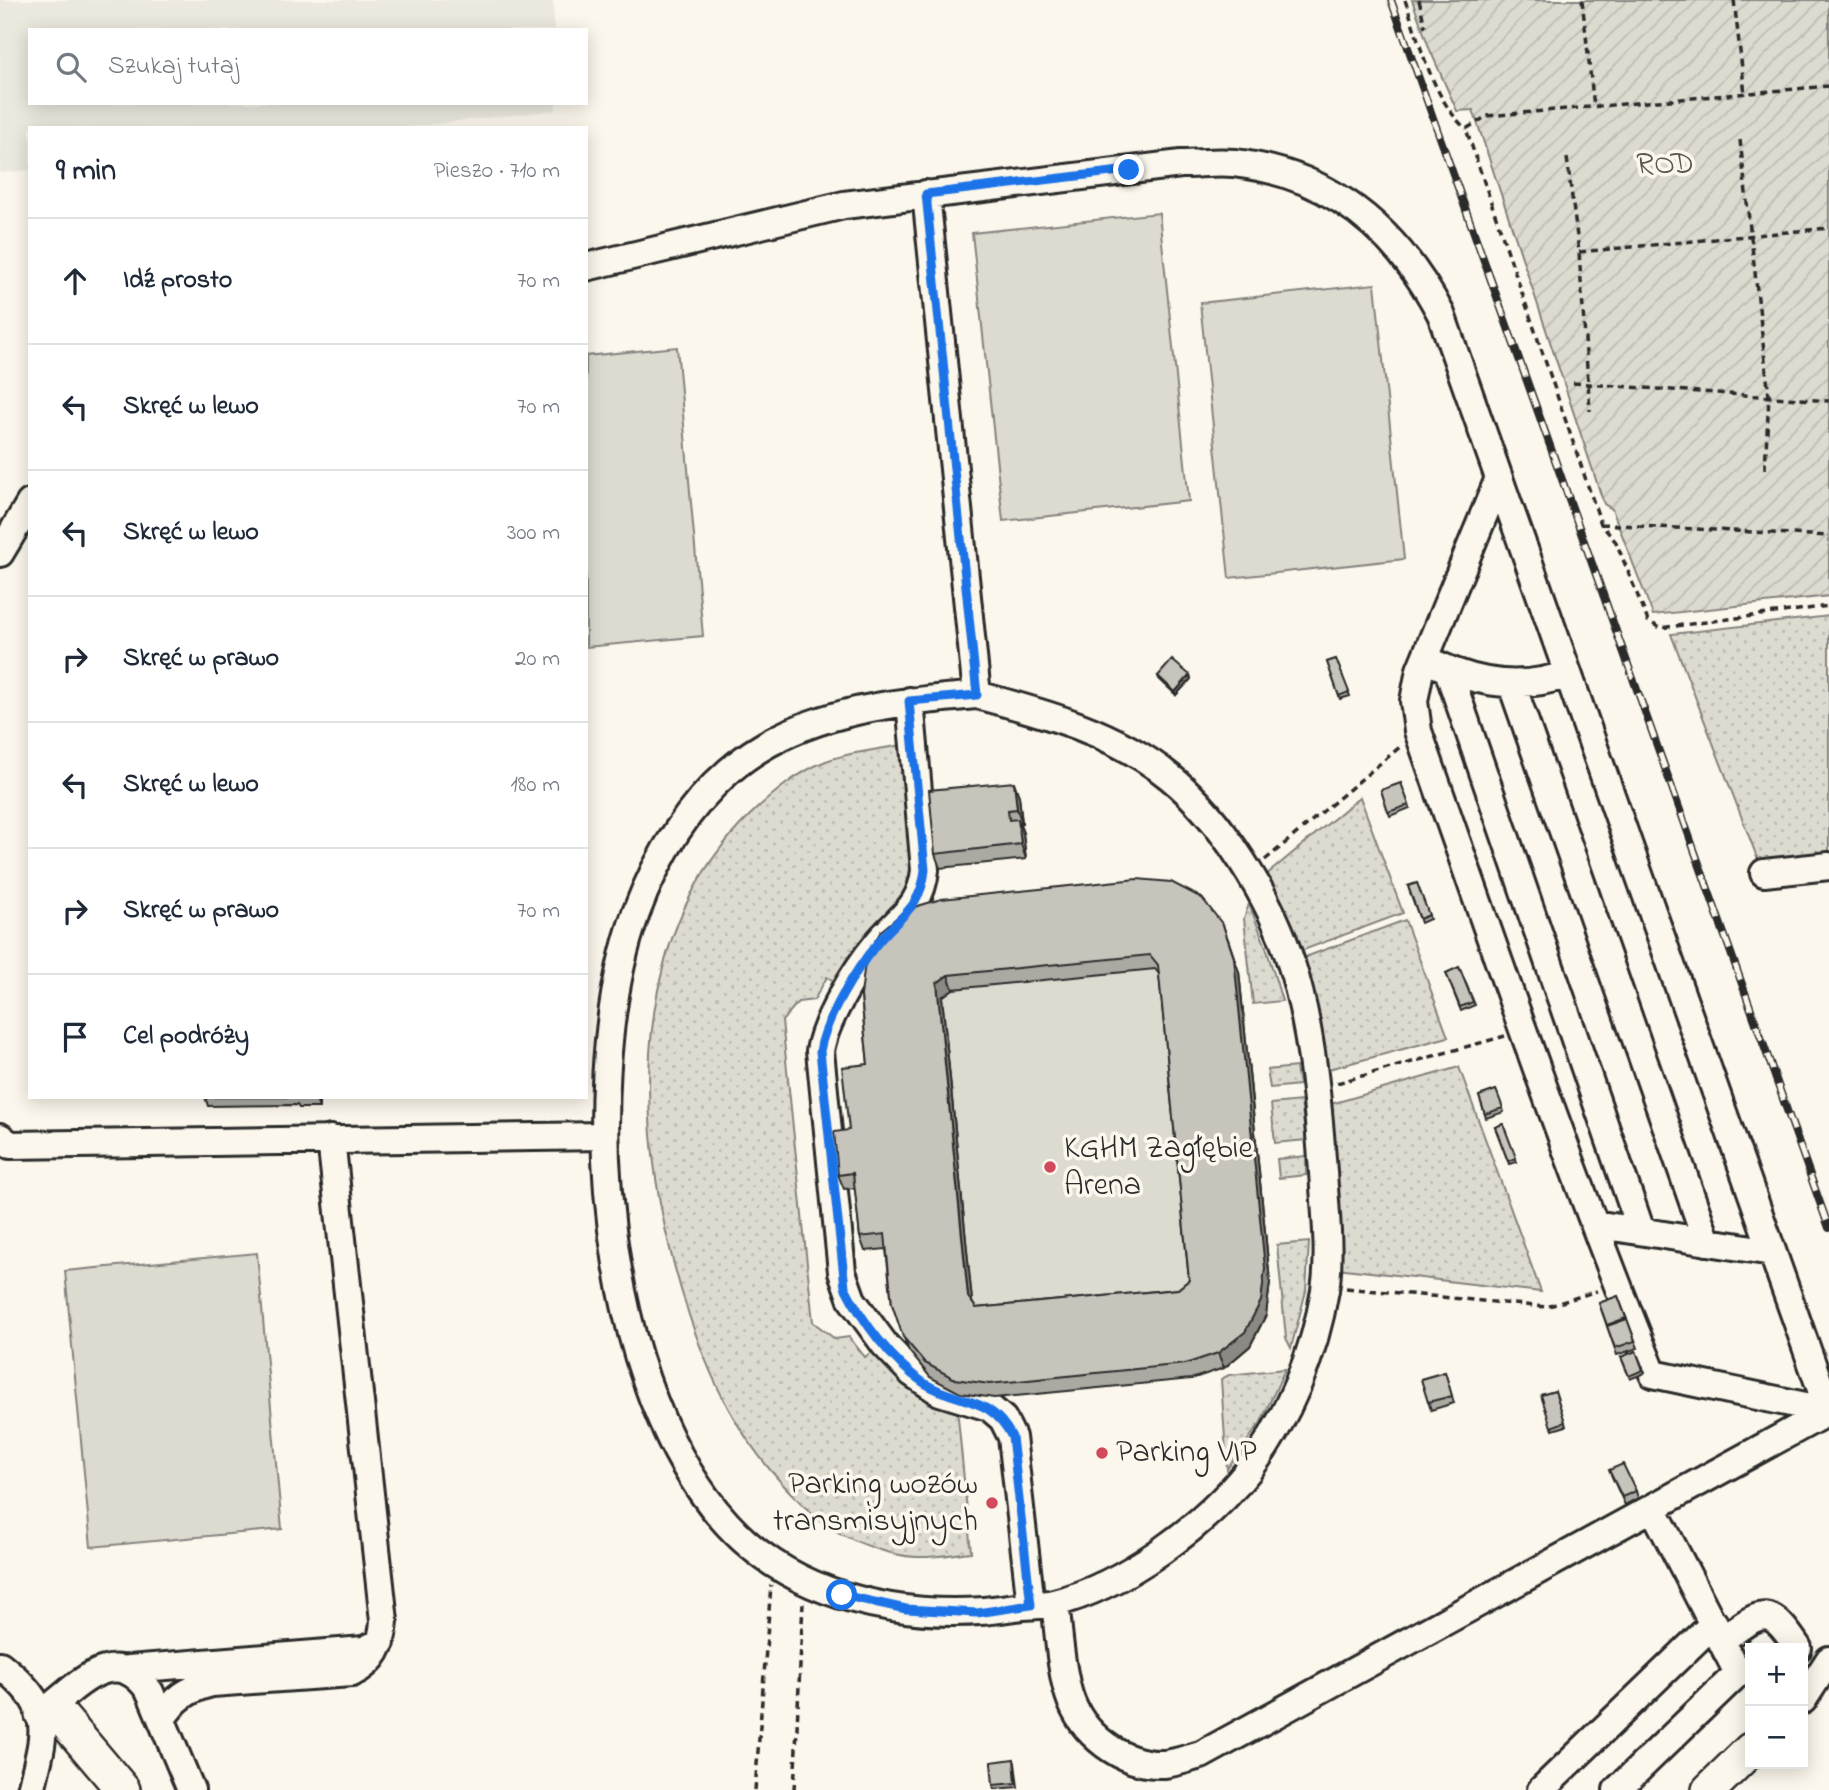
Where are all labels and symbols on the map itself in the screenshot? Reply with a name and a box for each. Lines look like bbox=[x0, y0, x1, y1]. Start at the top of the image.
park label: ROD bbox=[1636, 142, 1694, 189]
route end bbox=[1113, 154, 1144, 185]
place label: KGHM Zagłębie Arena bbox=[1064, 1126, 1253, 1210]
marker: KGHM Zagłębie Arena bbox=[1042, 1159, 1058, 1175]
place label: Parking VIP bbox=[1116, 1430, 1257, 1477]
marker: Parking VIP bbox=[1094, 1445, 1110, 1461]
place label: Parking wozów transmisyjnych bbox=[773, 1462, 978, 1546]
marker: Parking wozów transmisyjnych bbox=[984, 1495, 1000, 1511]
route start bbox=[826, 1579, 857, 1610]

